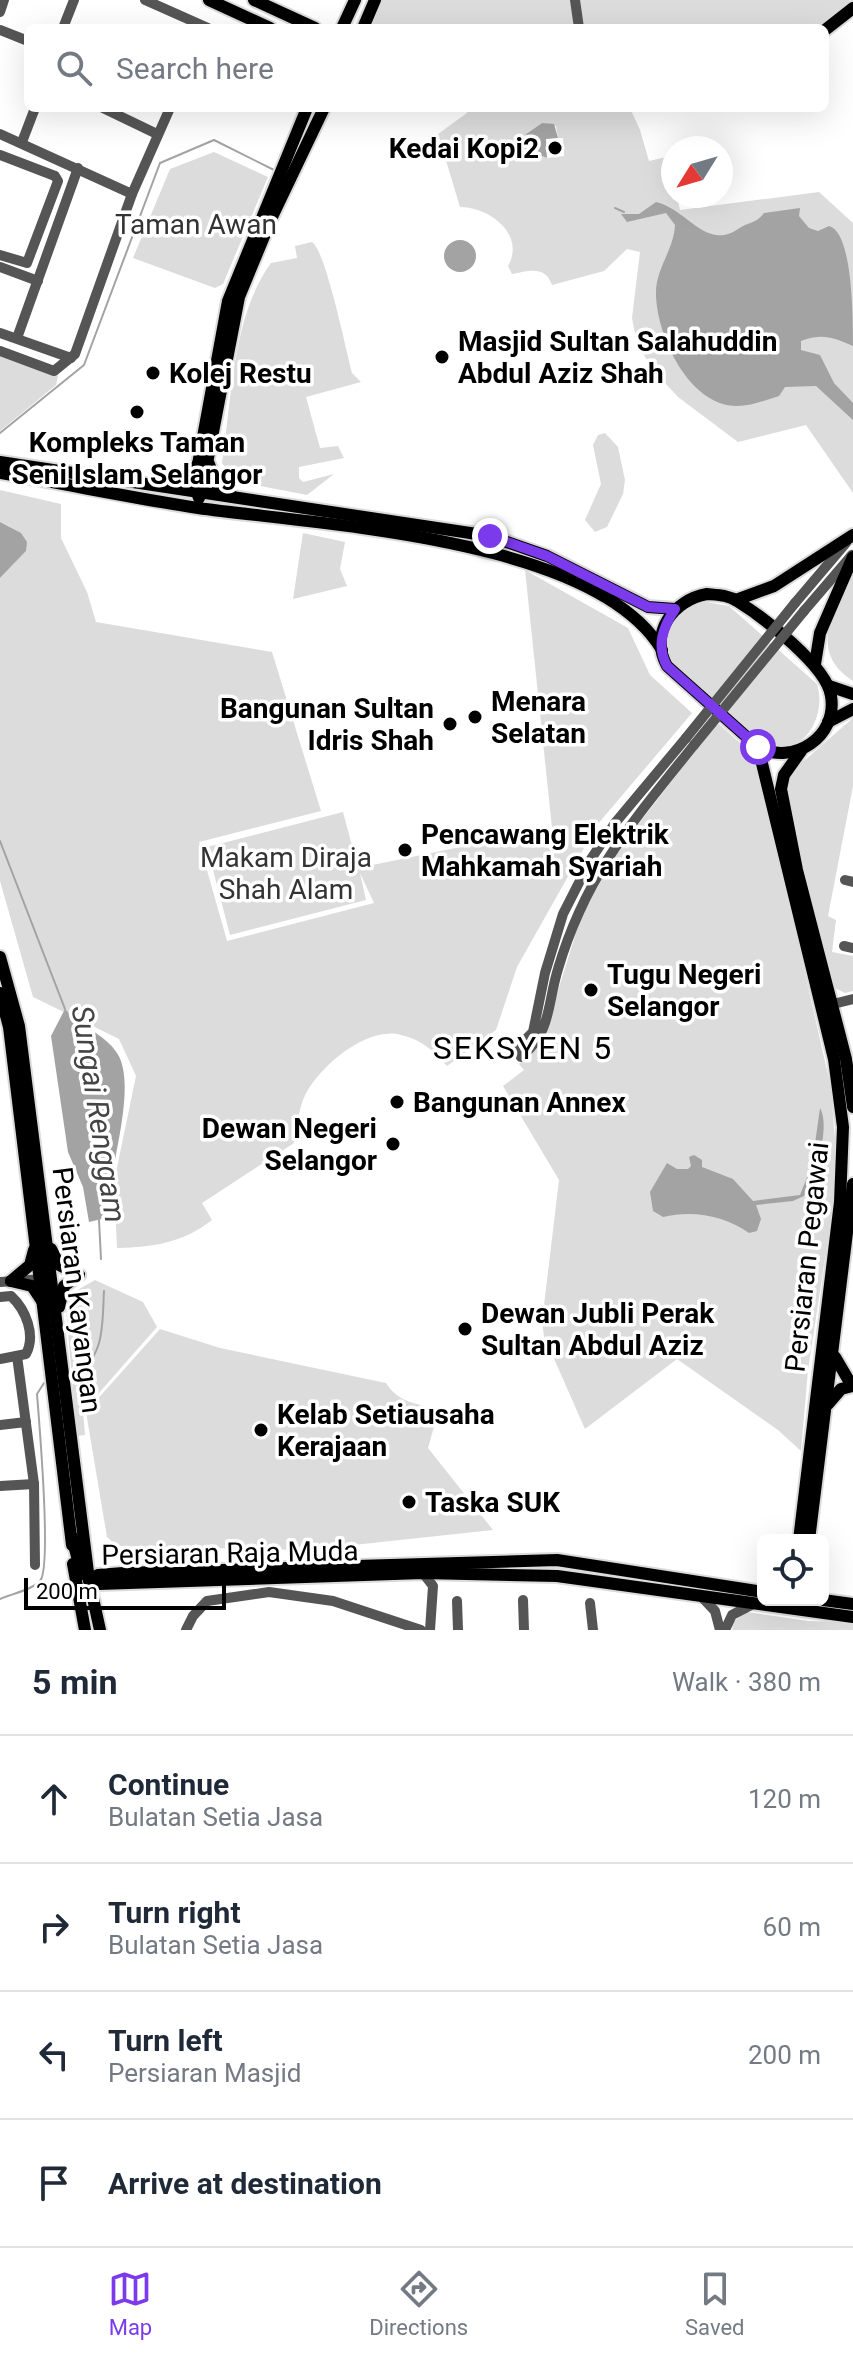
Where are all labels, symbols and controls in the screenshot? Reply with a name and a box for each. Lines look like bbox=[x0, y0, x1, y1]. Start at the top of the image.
search box bbox=[24, 24, 829, 112]
icon: search bbox=[52, 46, 96, 90]
text: Search here bbox=[116, 51, 274, 86]
place label: Kedai Kopi2 bbox=[389, 132, 539, 165]
north arrow bbox=[661, 136, 733, 208]
marker: Kedai Kopi2 bbox=[546, 139, 564, 157]
park label: Taman Awan bbox=[115, 208, 277, 241]
place label: Masjid Sultan Salahuddin Abdul Aziz Shah bbox=[458, 325, 777, 390]
marker: Masjid Sultan Salahuddin Abdul Aziz Shah bbox=[433, 348, 451, 366]
place label: Kolej Restu bbox=[169, 357, 312, 390]
marker: Kolej Restu bbox=[144, 364, 162, 382]
marker: Kompleks Taman Seni Islam Selangor bbox=[128, 403, 146, 421]
place label: Kompleks Taman Seni Islam Selangor bbox=[11, 426, 263, 491]
route end bbox=[472, 518, 508, 554]
place label: Menara Selatan bbox=[491, 685, 586, 750]
place label: Bangunan Sultan Idris Shah bbox=[220, 692, 434, 757]
marker: Menara Selatan bbox=[466, 708, 484, 726]
marker: Bangunan Sultan Idris Shah bbox=[441, 715, 459, 733]
route start bbox=[740, 729, 776, 765]
place label: Pencawang Elektrik Mahkamah Syariah bbox=[421, 818, 670, 883]
park label: Makam Diraja Shah Alam bbox=[200, 841, 372, 906]
marker: Pencawang Elektrik Mahkamah Syariah bbox=[396, 841, 414, 859]
place label: Tugu Negeri Selangor bbox=[607, 958, 761, 1023]
marker: Tugu Negeri Selangor bbox=[582, 981, 600, 999]
water label: Sungai Renggam bbox=[65, 1003, 133, 1225]
district label: SEKSYEN 5 bbox=[433, 1029, 613, 1067]
place label: Bangunan Annex bbox=[413, 1086, 626, 1119]
marker: Bangunan Annex bbox=[388, 1093, 406, 1111]
place label: Dewan Negeri Selangor bbox=[202, 1112, 377, 1177]
marker: Dewan Negeri Selangor bbox=[384, 1135, 402, 1153]
street label: Persiaran Pegawai bbox=[779, 1140, 835, 1374]
street label: Persiaran Kayangan bbox=[46, 1165, 108, 1415]
place label: Dewan Jubli Perak Sultan Abdul Aziz bbox=[481, 1297, 715, 1362]
marker: Dewan Jubli Perak Sultan Abdul Aziz bbox=[456, 1320, 474, 1338]
place label: Kelab Setiausaha Kerajaan bbox=[277, 1398, 495, 1463]
marker: Kelab Setiausaha Kerajaan bbox=[252, 1421, 270, 1439]
place label: Taska SUK bbox=[425, 1486, 560, 1519]
marker: Taska SUK bbox=[400, 1493, 418, 1511]
street label: Persiaran Raja Muda bbox=[101, 1534, 359, 1572]
map controls bbox=[757, 1534, 829, 1606]
button: locate bbox=[757, 1534, 829, 1606]
scale bar bbox=[24, 1574, 226, 1610]
text: 200 m bbox=[36, 1579, 98, 1604]
text: 5 min bbox=[32, 1662, 117, 1702]
text: Walk · 380 m bbox=[672, 1667, 821, 1697]
text: Continue bbox=[108, 1767, 229, 1802]
icon: ahead bbox=[32, 1777, 76, 1821]
text: 120 m bbox=[748, 1784, 821, 1814]
text: Bulatan Setia Jasa bbox=[108, 1802, 323, 1832]
text: Turn right bbox=[108, 1895, 241, 1930]
icon: right bbox=[32, 1905, 76, 1949]
text: 60 m bbox=[763, 1912, 821, 1942]
text: Bulatan Setia Jasa bbox=[108, 1930, 323, 1960]
text: Turn left bbox=[108, 2023, 223, 2058]
icon: left bbox=[32, 2033, 76, 2077]
text: 200 m bbox=[748, 2040, 821, 2070]
text: Persiaran Masjid bbox=[108, 2058, 301, 2088]
icon: arrive bbox=[32, 2161, 76, 2205]
text: Arrive at destination bbox=[108, 2166, 382, 2201]
tab: Map bbox=[108, 2267, 152, 2340]
tab: Directions bbox=[369, 2267, 468, 2340]
tab: Saved bbox=[685, 2267, 745, 2340]

